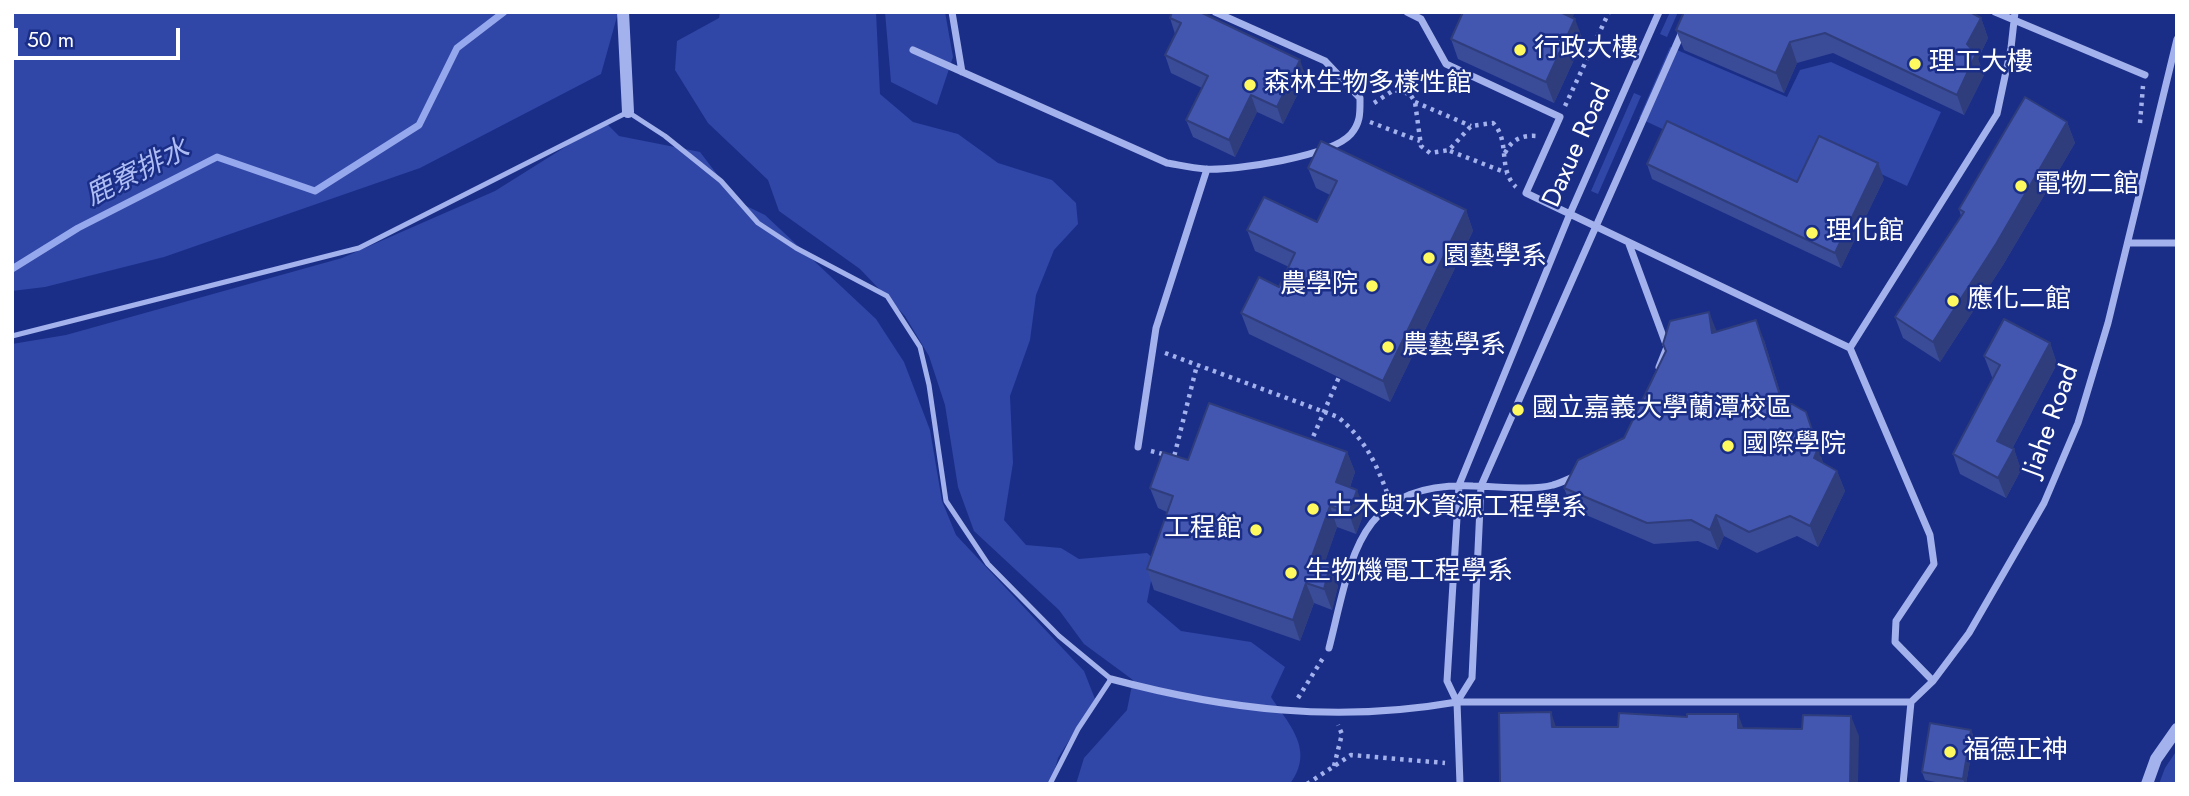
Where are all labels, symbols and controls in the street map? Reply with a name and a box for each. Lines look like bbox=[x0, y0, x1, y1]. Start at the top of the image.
scale bar bbox=[18, 14, 184, 58]
text: 50 m bbox=[27, 25, 74, 55]
place label: 行政大樓 bbox=[1534, 34, 1638, 66]
marker: 行政大樓 bbox=[1512, 42, 1528, 58]
place label: 理工大樓 bbox=[1929, 48, 2033, 80]
marker: 理工大樓 bbox=[1907, 56, 1923, 72]
place label: 森林生物多樣性館 bbox=[1264, 69, 1472, 101]
marker: 森林生物多樣性館 bbox=[1242, 77, 1258, 93]
street label: Daxue Road bbox=[1537, 79, 1619, 213]
water label: 鹿寮排水 bbox=[80, 134, 196, 214]
place label: 電物二館 bbox=[2035, 170, 2139, 202]
marker: 電物二館 bbox=[2013, 178, 2029, 194]
place label: 理化館 bbox=[1826, 217, 1904, 249]
marker: 理化館 bbox=[1804, 225, 1820, 241]
place label: 園藝學系 bbox=[1443, 242, 1547, 274]
marker: 園藝學系 bbox=[1421, 250, 1437, 266]
place label: 農學院 bbox=[1280, 270, 1358, 302]
marker: 農學院 bbox=[1364, 278, 1380, 294]
place label: 應化二館 bbox=[1967, 285, 2071, 317]
marker: 應化二館 bbox=[1945, 293, 1961, 309]
place label: 農藝學系 bbox=[1402, 331, 1506, 363]
marker: 農藝學系 bbox=[1380, 339, 1396, 355]
street label: Jiahe Road bbox=[2017, 361, 2087, 481]
place label: 國立嘉義大學蘭潭校區 bbox=[1532, 394, 1792, 426]
marker: 國立嘉義大學蘭潭校區 bbox=[1510, 402, 1526, 418]
place label: 國際學院 bbox=[1742, 430, 1846, 462]
marker: 國際學院 bbox=[1720, 438, 1736, 454]
place label: 土木與水資源工程學系 bbox=[1327, 493, 1587, 525]
marker: 土木與水資源工程學系 bbox=[1305, 501, 1321, 517]
place label: 工程館 bbox=[1164, 514, 1242, 546]
marker: 工程館 bbox=[1248, 522, 1264, 538]
place label: 生物機電工程學系 bbox=[1305, 557, 1513, 589]
marker: 生物機電工程學系 bbox=[1283, 565, 1299, 581]
place label: 福德正神 bbox=[1964, 736, 2068, 768]
marker: 福德正神 bbox=[1942, 744, 1958, 760]

